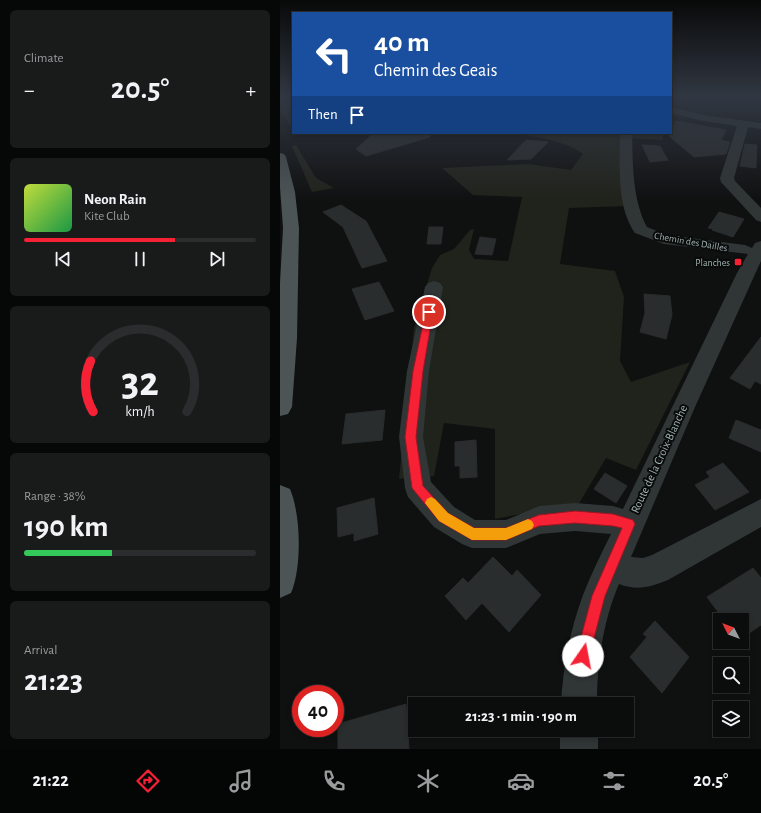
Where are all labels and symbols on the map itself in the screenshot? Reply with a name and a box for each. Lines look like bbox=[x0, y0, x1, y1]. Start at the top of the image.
street label: Chemin des Dailles bbox=[653, 231, 728, 253]
marker: Planches bbox=[733, 257, 743, 267]
place label: Planches bbox=[695, 258, 730, 268]
pin bbox=[412, 295, 446, 329]
street label: Route de la Croix-Blanche bbox=[629, 403, 689, 515]
north arrow bbox=[713, 613, 749, 649]
position arrow bbox=[562, 635, 604, 677]
speed limit sign: 40 bbox=[292, 685, 344, 737]

